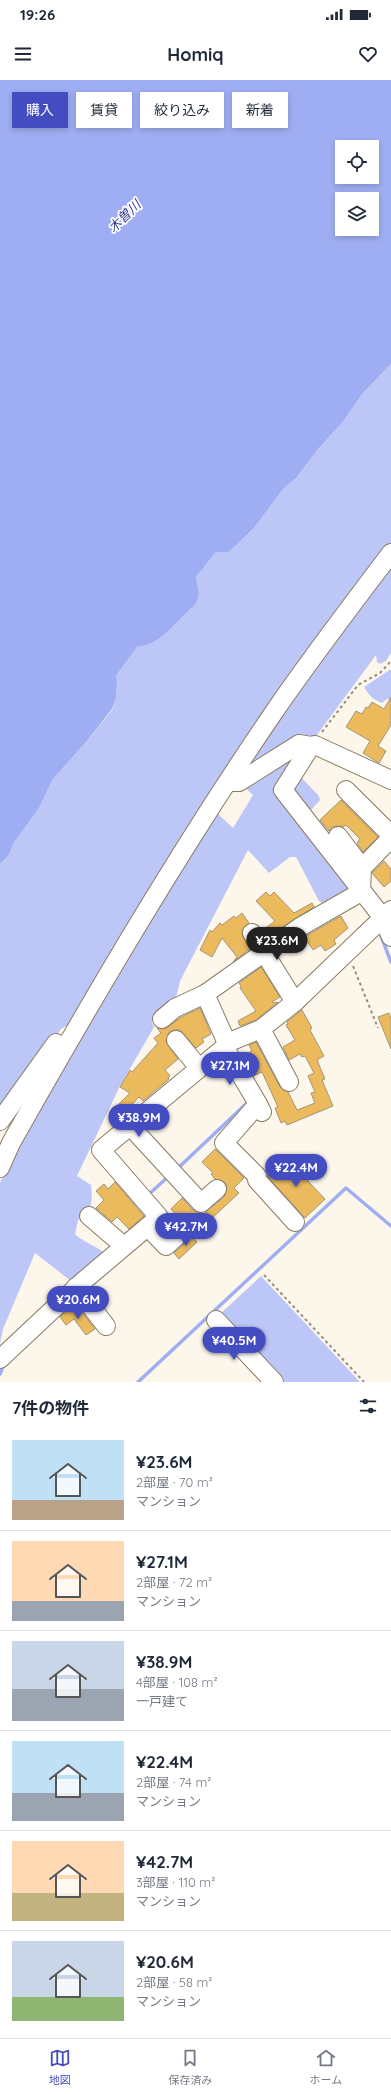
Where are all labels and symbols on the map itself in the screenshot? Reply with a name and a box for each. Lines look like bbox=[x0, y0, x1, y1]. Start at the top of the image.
water label: 木曽川 bbox=[104, 195, 145, 235]
pin: ¥23.6M bbox=[244, 927, 310, 961]
pin: ¥27.1M bbox=[197, 1052, 263, 1086]
pin: ¥38.9M bbox=[106, 1104, 172, 1138]
pin: ¥22.4M bbox=[263, 1154, 329, 1188]
pin: ¥42.7M bbox=[153, 1213, 219, 1247]
pin: ¥20.6M bbox=[45, 1286, 111, 1320]
pin: ¥40.5M bbox=[201, 1327, 267, 1361]

